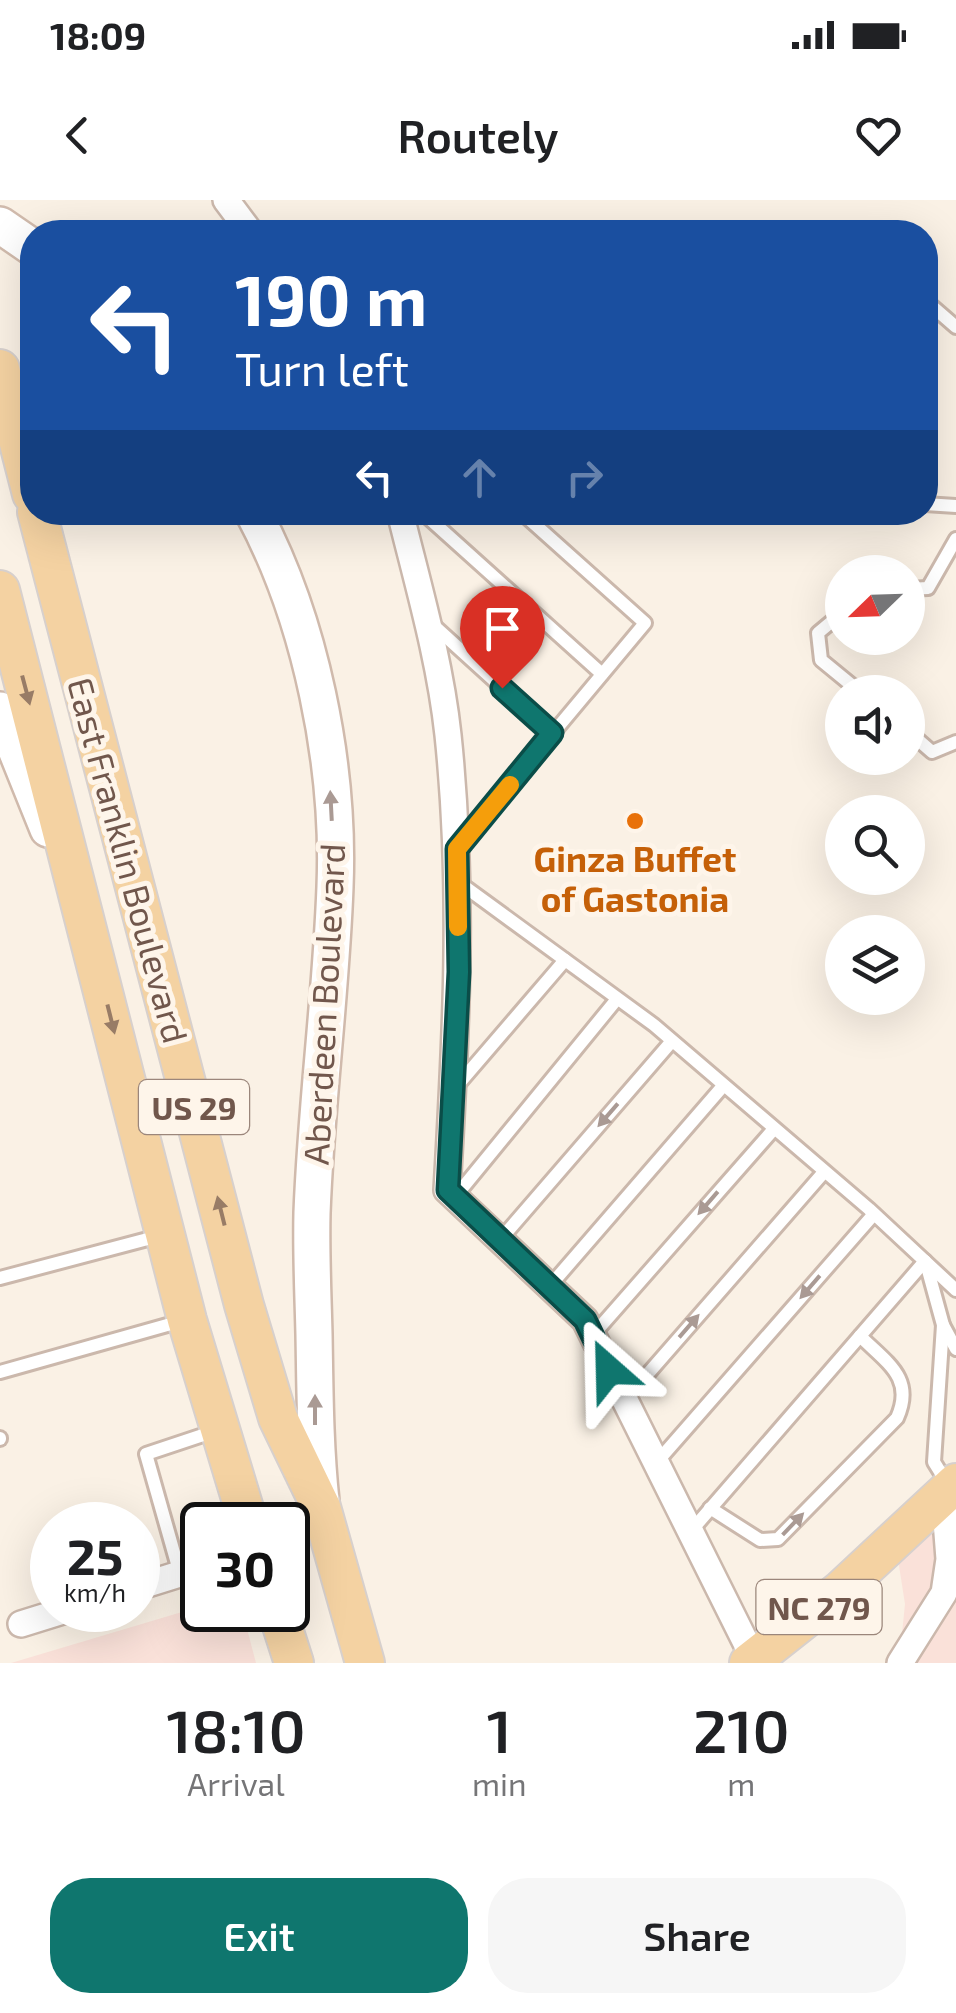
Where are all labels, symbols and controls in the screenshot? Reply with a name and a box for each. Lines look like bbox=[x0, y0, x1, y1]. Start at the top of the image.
text: 18:09 bbox=[50, 12, 146, 58]
icon: back bbox=[50, 108, 105, 163]
text: Routely bbox=[397, 108, 559, 162]
icon: heart bbox=[851, 108, 906, 163]
text: 190 m bbox=[235, 256, 428, 340]
icon: left bbox=[70, 260, 200, 390]
text: Turn left bbox=[235, 341, 409, 395]
icon: left bbox=[347, 450, 402, 505]
icon: ahead bbox=[452, 450, 507, 505]
icon: right bbox=[557, 450, 612, 505]
north arrow bbox=[825, 555, 925, 655]
map controls bbox=[825, 555, 925, 1015]
pin bbox=[460, 586, 545, 689]
icon: arrive bbox=[475, 601, 530, 656]
street label: East Franklin Boulevard bbox=[60, 673, 198, 1047]
one-way arrow bbox=[18, 675, 34, 706]
button: sound bbox=[825, 675, 925, 775]
one-way arrow bbox=[323, 789, 339, 821]
button: search bbox=[825, 795, 925, 895]
marker: Ginza Buffet of Gastonia bbox=[624, 810, 646, 832]
place label: Ginza Buffet of Gastonia bbox=[534, 837, 736, 919]
street label: Aberdeen Boulevard bbox=[294, 842, 352, 1166]
button: layers bbox=[825, 915, 925, 1015]
one-way arrow bbox=[104, 1004, 119, 1035]
road number: US 29 bbox=[139, 1080, 249, 1134]
one-way arrow bbox=[597, 1102, 619, 1127]
one-way arrow bbox=[698, 1190, 720, 1215]
one-way arrow bbox=[212, 1195, 228, 1226]
one-way arrow bbox=[799, 1275, 822, 1299]
one-way arrow bbox=[677, 1314, 699, 1339]
position arrow bbox=[557, 1318, 661, 1422]
one-way arrow bbox=[306, 1393, 322, 1425]
speed limit sign: 30 bbox=[180, 1502, 310, 1632]
one-way arrow bbox=[780, 1513, 804, 1537]
text: 25 bbox=[67, 1525, 123, 1585]
text: km/h bbox=[64, 1577, 126, 1607]
road number: NC 279 bbox=[756, 1580, 882, 1634]
text: 18:10 bbox=[166, 1693, 306, 1765]
text: 1 bbox=[487, 1693, 512, 1765]
text: 210 bbox=[693, 1693, 790, 1765]
text: Arrival bbox=[187, 1764, 285, 1802]
text: min bbox=[472, 1764, 527, 1802]
text: m bbox=[727, 1764, 755, 1802]
button: Exit bbox=[50, 1878, 468, 1993]
button: Share bbox=[488, 1878, 906, 1993]

